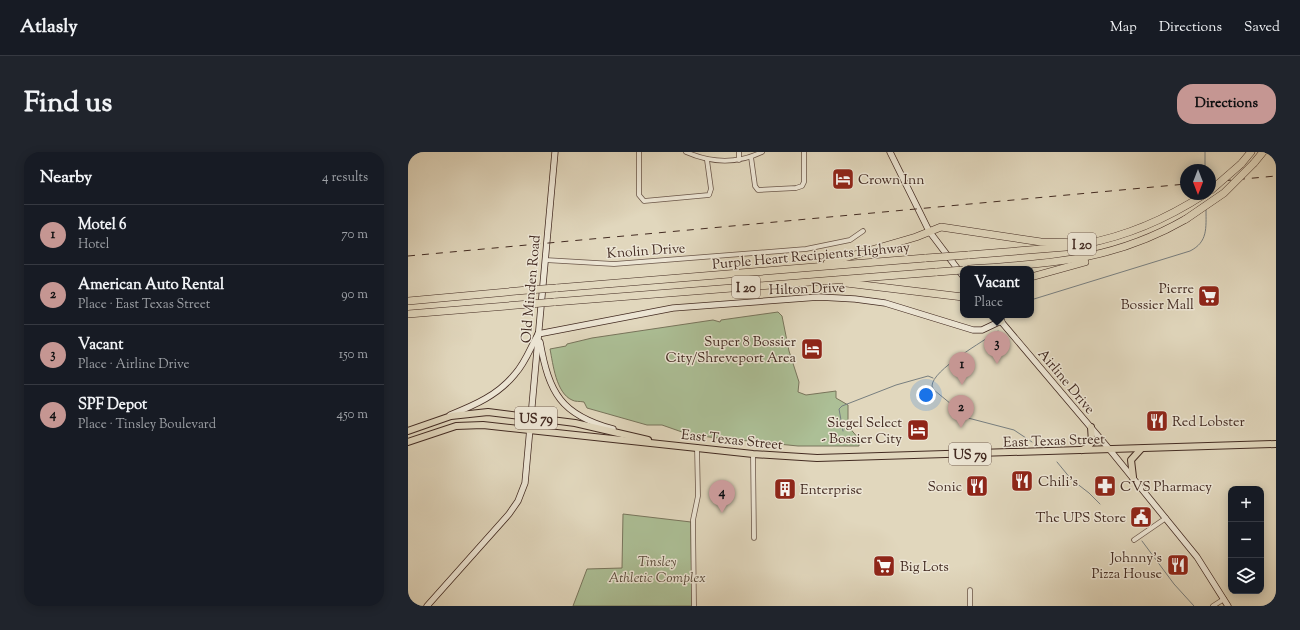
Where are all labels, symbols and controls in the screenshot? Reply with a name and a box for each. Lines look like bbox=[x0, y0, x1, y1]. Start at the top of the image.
text: Atlasly bbox=[20, 14, 78, 41]
text: Map bbox=[1110, 18, 1137, 38]
text: Directions bbox=[1159, 18, 1222, 38]
text: Saved bbox=[1244, 18, 1280, 38]
text: Find us bbox=[24, 84, 112, 124]
button: Directions bbox=[1177, 84, 1276, 124]
north arrow bbox=[1180, 164, 1216, 200]
text: Nearby bbox=[40, 166, 92, 190]
hotel icon: Crown Inn bbox=[830, 166, 856, 192]
text: 4 results bbox=[322, 169, 368, 187]
place label: Crown Inn bbox=[858, 171, 924, 191]
text: Motel 6 bbox=[78, 215, 127, 236]
text: 1 bbox=[51, 226, 55, 244]
text: 70 m bbox=[341, 226, 368, 244]
road number: I 20 bbox=[1068, 233, 1096, 255]
street label: Old Minden Road bbox=[517, 234, 547, 344]
text: Hotel bbox=[78, 236, 109, 254]
street label: Purple Heart Recipients Highway bbox=[711, 238, 911, 276]
street label: Knolin Drive bbox=[606, 239, 686, 265]
popup bbox=[960, 266, 1034, 318]
text: Vacant bbox=[974, 273, 1020, 294]
text: American Auto Rental bbox=[78, 275, 224, 296]
road number: I 20 bbox=[732, 276, 760, 298]
street label: Hilton Drive bbox=[769, 279, 845, 301]
place label: Pierre Bossier Mall bbox=[1121, 280, 1194, 316]
supermarket icon: Pierre Bossier Mall bbox=[1196, 283, 1222, 309]
text: 2 bbox=[50, 286, 56, 304]
text: 90 m bbox=[341, 286, 368, 304]
text: Place bbox=[974, 294, 1003, 312]
text: Place · East Texas Street bbox=[78, 296, 210, 314]
pin: 3 bbox=[984, 331, 1010, 364]
place label: Super 8 Bossier City/Shreveport Area bbox=[666, 333, 797, 369]
text: Vacant bbox=[78, 335, 123, 356]
hotel icon: Super 8 Bossier City/Shreveport Area bbox=[799, 336, 825, 362]
street label: Airline Drive bbox=[1032, 345, 1099, 419]
text: 3 bbox=[50, 346, 56, 364]
text: 150 m bbox=[339, 346, 368, 364]
pin: 1 bbox=[949, 352, 975, 385]
text: Place · Airline Drive bbox=[78, 356, 190, 374]
your location bbox=[916, 385, 936, 405]
text: SPF Depot bbox=[78, 395, 147, 416]
pin: 2 bbox=[948, 395, 974, 428]
text: 4 bbox=[50, 406, 56, 424]
text: 450 m bbox=[337, 406, 368, 424]
road number: US 79 bbox=[515, 407, 557, 429]
restaurant icon: Red Lobster bbox=[1144, 408, 1170, 434]
place label: Red Lobster bbox=[1172, 413, 1245, 433]
place label: Siegel Select - Bossier City bbox=[821, 414, 902, 450]
text: Place · Tinsley Boulevard bbox=[78, 416, 216, 434]
hotel icon: Siegel Select - Bossier City bbox=[905, 417, 931, 443]
street label: East Texas Street bbox=[680, 426, 784, 456]
street label: East Texas Street bbox=[1003, 430, 1106, 454]
road number: US 79 bbox=[949, 443, 991, 465]
restaurant icon: Chili's bbox=[1009, 468, 1035, 494]
restaurant icon: Sonic bbox=[964, 473, 990, 499]
place label: Chili's bbox=[1038, 473, 1078, 493]
pharmacy icon: CVS Pharmacy bbox=[1092, 473, 1118, 499]
building icon: Enterprise bbox=[772, 476, 798, 502]
place label: Sonic bbox=[927, 478, 962, 498]
place label: CVS Pharmacy bbox=[1120, 478, 1212, 498]
pin: 4 bbox=[709, 480, 735, 513]
place label: Enterprise bbox=[800, 481, 862, 501]
map controls bbox=[1228, 486, 1264, 594]
button: + bbox=[1228, 486, 1264, 522]
public building icon: The UPS Store bbox=[1128, 504, 1154, 530]
place label: The UPS Store bbox=[1035, 509, 1126, 529]
button: − bbox=[1228, 522, 1264, 558]
place label: Johnny's Pizza House bbox=[1091, 549, 1162, 585]
restaurant icon: Johnny's Pizza House bbox=[1165, 552, 1191, 578]
park label: Tinsley Athletic Complex bbox=[608, 553, 706, 589]
supermarket icon: Big Lots bbox=[871, 553, 897, 579]
place label: Big Lots bbox=[900, 558, 949, 578]
button: layers bbox=[1228, 558, 1264, 594]

